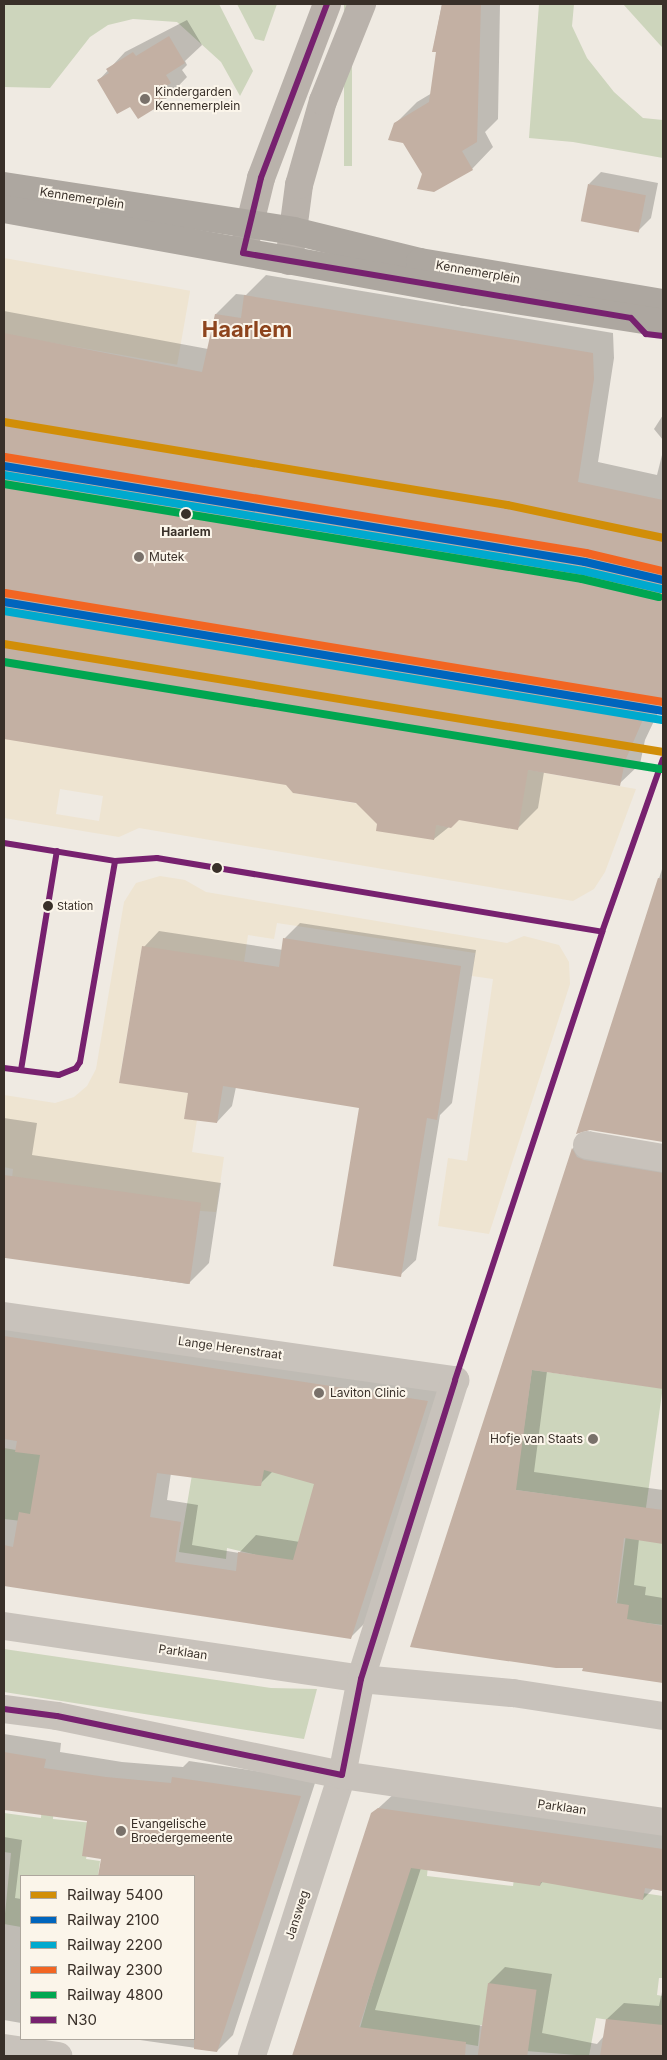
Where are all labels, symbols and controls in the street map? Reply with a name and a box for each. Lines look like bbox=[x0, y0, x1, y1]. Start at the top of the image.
place label: Kindergarden Kennemerplein bbox=[155, 85, 240, 113]
marker: Kindergarden Kennemerplein bbox=[139, 93, 151, 105]
street label: Kennemerplein bbox=[39, 184, 125, 212]
street label: Kennemerplein bbox=[435, 258, 521, 286]
district label: Haarlem bbox=[202, 317, 292, 343]
marker: Haarlem bbox=[177, 505, 195, 523]
place label: Haarlem bbox=[161, 525, 211, 539]
place label: Mutek bbox=[149, 550, 184, 564]
marker: Mutek bbox=[133, 551, 145, 563]
unlabelled marker bbox=[212, 863, 222, 873]
place label: Station bbox=[57, 899, 93, 913]
marker: Station bbox=[43, 901, 53, 911]
street label: Lange Herenstraat bbox=[177, 1334, 283, 1362]
marker: Laviton Clinic bbox=[312, 1386, 326, 1400]
place label: Laviton Clinic bbox=[330, 1386, 406, 1400]
place label: Hofje van Staats bbox=[490, 1432, 583, 1446]
marker: Hofje van Staats bbox=[587, 1433, 599, 1445]
street label: Parklaan bbox=[158, 1641, 208, 1663]
street label: Parklaan bbox=[537, 1796, 587, 1818]
place label: Evangelische Broedergemeente bbox=[131, 1817, 233, 1845]
marker: Evangelische Broedergemeente bbox=[115, 1825, 127, 1837]
legend bbox=[20, 1875, 195, 2040]
text: Railway 5400 bbox=[67, 1885, 163, 1904]
street label: Jansweg bbox=[282, 1889, 312, 1941]
text: Railway 2100 bbox=[67, 1910, 160, 1929]
text: Railway 2200 bbox=[67, 1935, 163, 1954]
text: Railway 2300 bbox=[67, 1960, 163, 1979]
text: Railway 4800 bbox=[67, 1985, 163, 2004]
text: N30 bbox=[67, 2010, 97, 2029]

